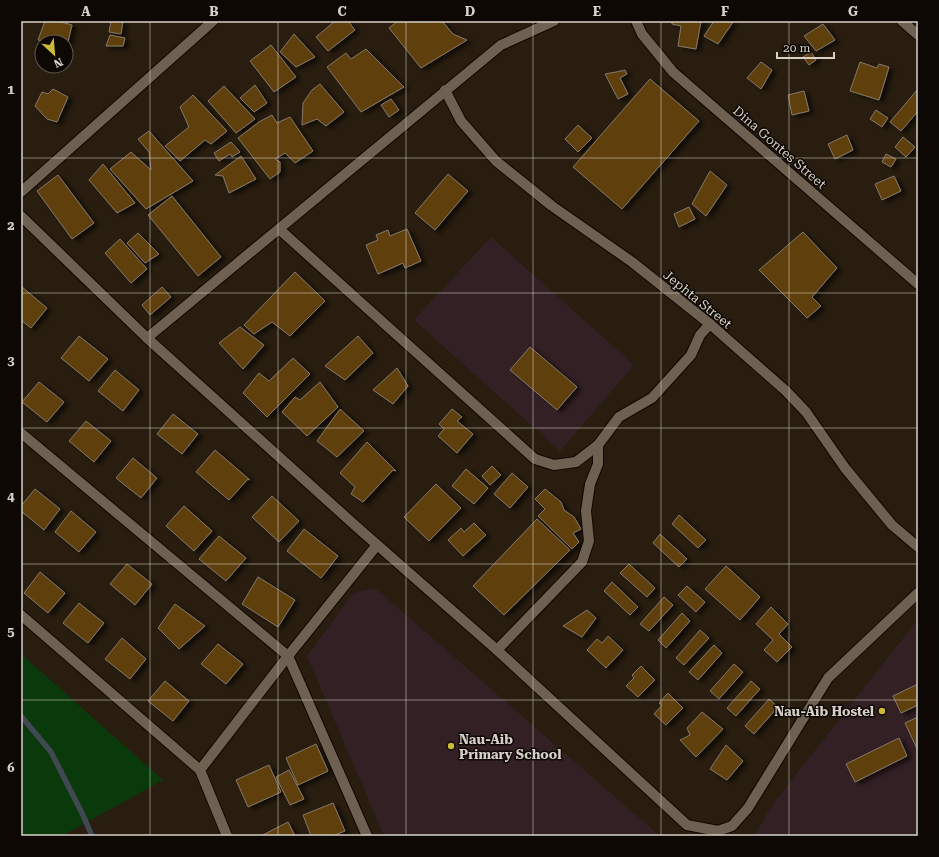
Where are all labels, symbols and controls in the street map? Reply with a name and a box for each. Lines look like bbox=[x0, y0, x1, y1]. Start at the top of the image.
text: A bbox=[81, 4, 91, 19]
text: B bbox=[209, 4, 219, 19]
text: C bbox=[337, 4, 347, 19]
text: D bbox=[465, 4, 475, 19]
text: E bbox=[593, 4, 601, 19]
text: F bbox=[721, 4, 729, 19]
text: G bbox=[848, 4, 858, 19]
north arrow bbox=[34, 34, 74, 74]
scale bar bbox=[777, 34, 834, 60]
text: 20 m bbox=[783, 41, 810, 55]
text: N bbox=[51, 55, 65, 70]
text: 1 bbox=[7, 82, 15, 97]
street label: Dina Gontes Street bbox=[730, 103, 829, 192]
text: 2 bbox=[7, 218, 15, 233]
street label: Jephta Street bbox=[660, 267, 735, 332]
text: 3 bbox=[7, 353, 15, 368]
text: 4 bbox=[7, 489, 15, 504]
text: 5 bbox=[7, 624, 15, 639]
place label: Nau-Aib Hostel bbox=[774, 704, 875, 719]
marker: Nau-Aib Hostel bbox=[877, 706, 887, 716]
place label: Nau-Aib Primary School bbox=[459, 732, 562, 762]
marker: Nau-Aib Primary School bbox=[446, 741, 456, 751]
text: 6 bbox=[7, 760, 15, 775]

